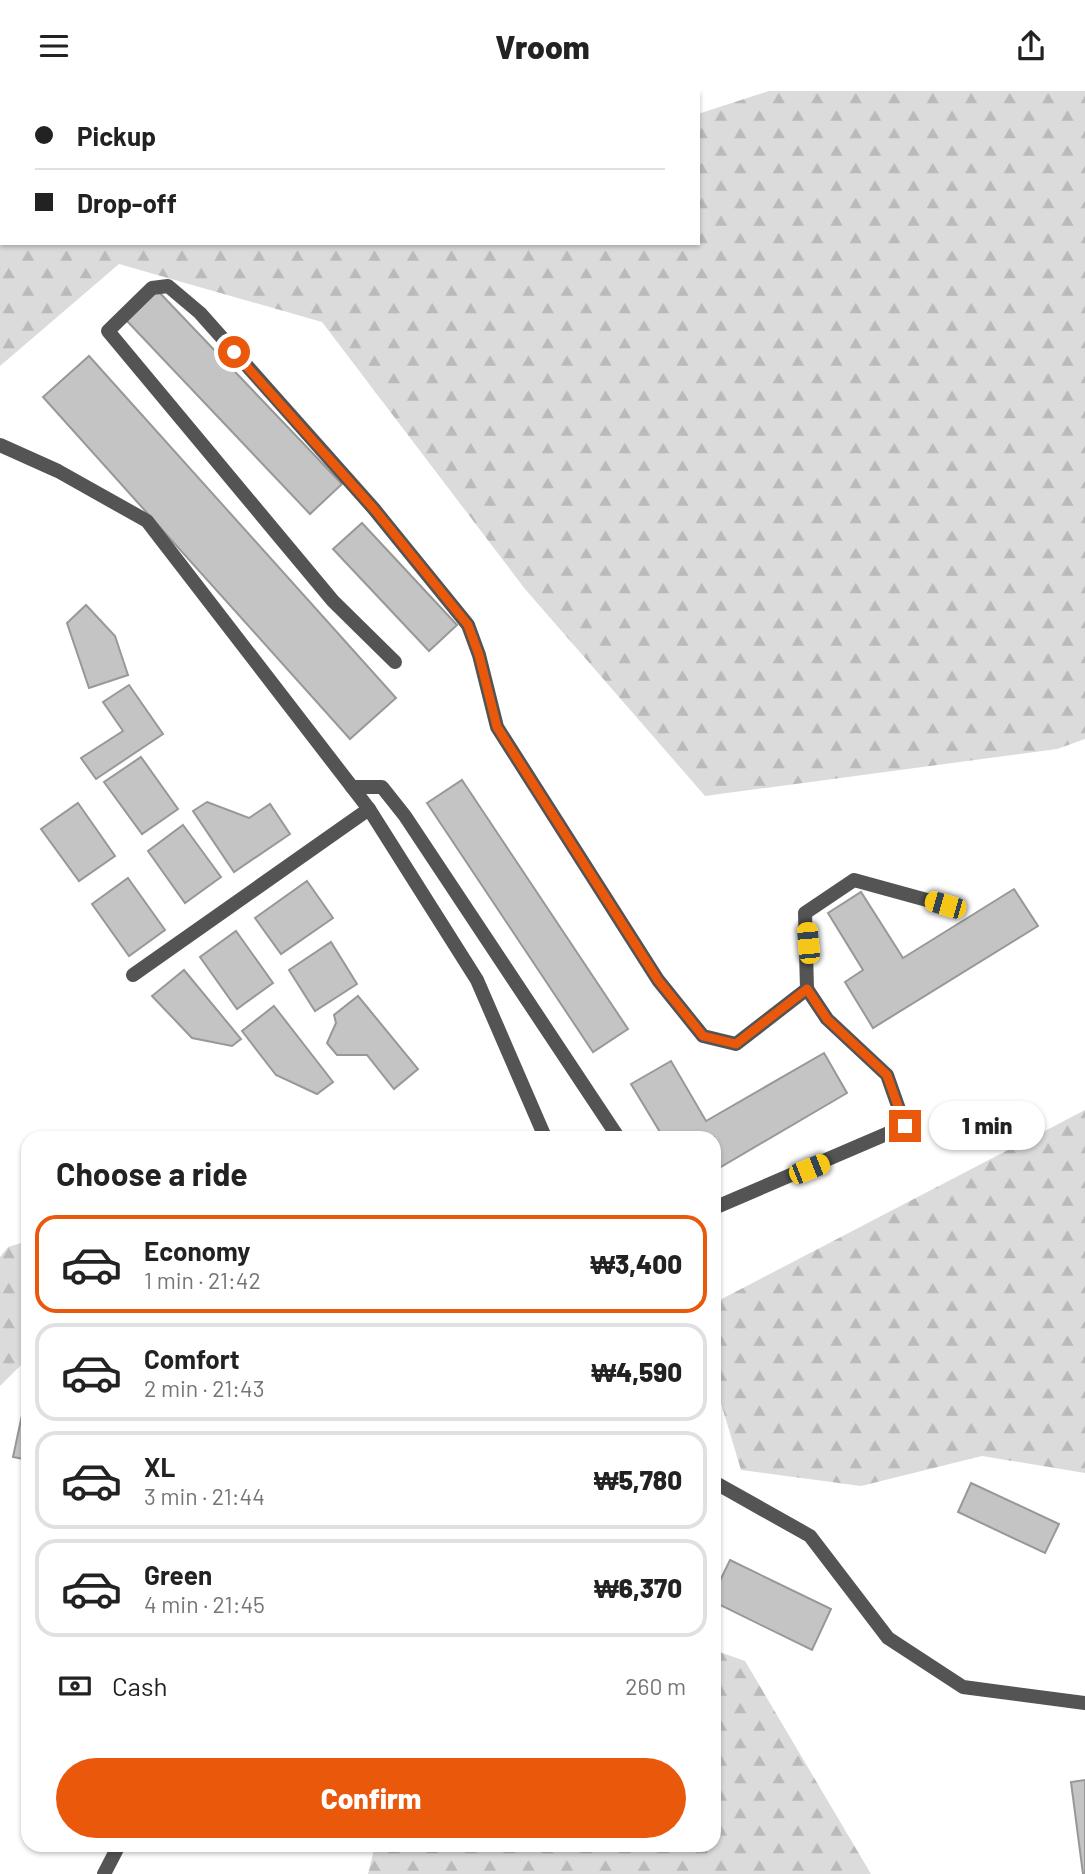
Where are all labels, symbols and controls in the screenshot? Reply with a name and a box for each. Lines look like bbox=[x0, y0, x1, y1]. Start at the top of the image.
icon: menu bbox=[35, 27, 73, 65]
text: Vroom bbox=[495, 27, 590, 65]
icon: share bbox=[1012, 27, 1050, 65]
text: Pickup bbox=[77, 120, 156, 151]
text: Drop-off bbox=[77, 187, 177, 218]
route start bbox=[218, 336, 250, 368]
car bbox=[922, 889, 969, 921]
car bbox=[796, 921, 821, 965]
callout: 1 min bbox=[930, 1101, 1045, 1151]
route end bbox=[889, 1110, 921, 1142]
text: 1 min bbox=[962, 1111, 1012, 1139]
car bbox=[786, 1151, 833, 1187]
text: Choose a ride bbox=[56, 1154, 248, 1192]
icon: car bbox=[60, 1233, 123, 1296]
text: Economy bbox=[144, 1235, 250, 1266]
text: ₩3,400 bbox=[590, 1248, 682, 1279]
text: 1 min · 21:42 bbox=[144, 1266, 261, 1294]
icon: car bbox=[60, 1341, 123, 1404]
text: Comfort bbox=[144, 1343, 240, 1374]
text: ₩4,590 bbox=[591, 1356, 682, 1387]
text: 2 min · 21:43 bbox=[144, 1374, 265, 1402]
icon: car bbox=[60, 1449, 123, 1512]
text: XL bbox=[144, 1451, 175, 1482]
text: ₩5,780 bbox=[594, 1464, 682, 1495]
text: 3 min · 21:44 bbox=[144, 1482, 265, 1510]
icon: car bbox=[60, 1557, 123, 1620]
text: Green bbox=[144, 1559, 212, 1590]
text: ₩6,370 bbox=[594, 1572, 682, 1603]
text: 4 min · 21:45 bbox=[144, 1590, 265, 1618]
icon: cash bbox=[56, 1667, 94, 1705]
text: Cash bbox=[112, 1670, 167, 1701]
text: 260 m bbox=[625, 1672, 686, 1700]
button: Confirm bbox=[56, 1758, 686, 1838]

